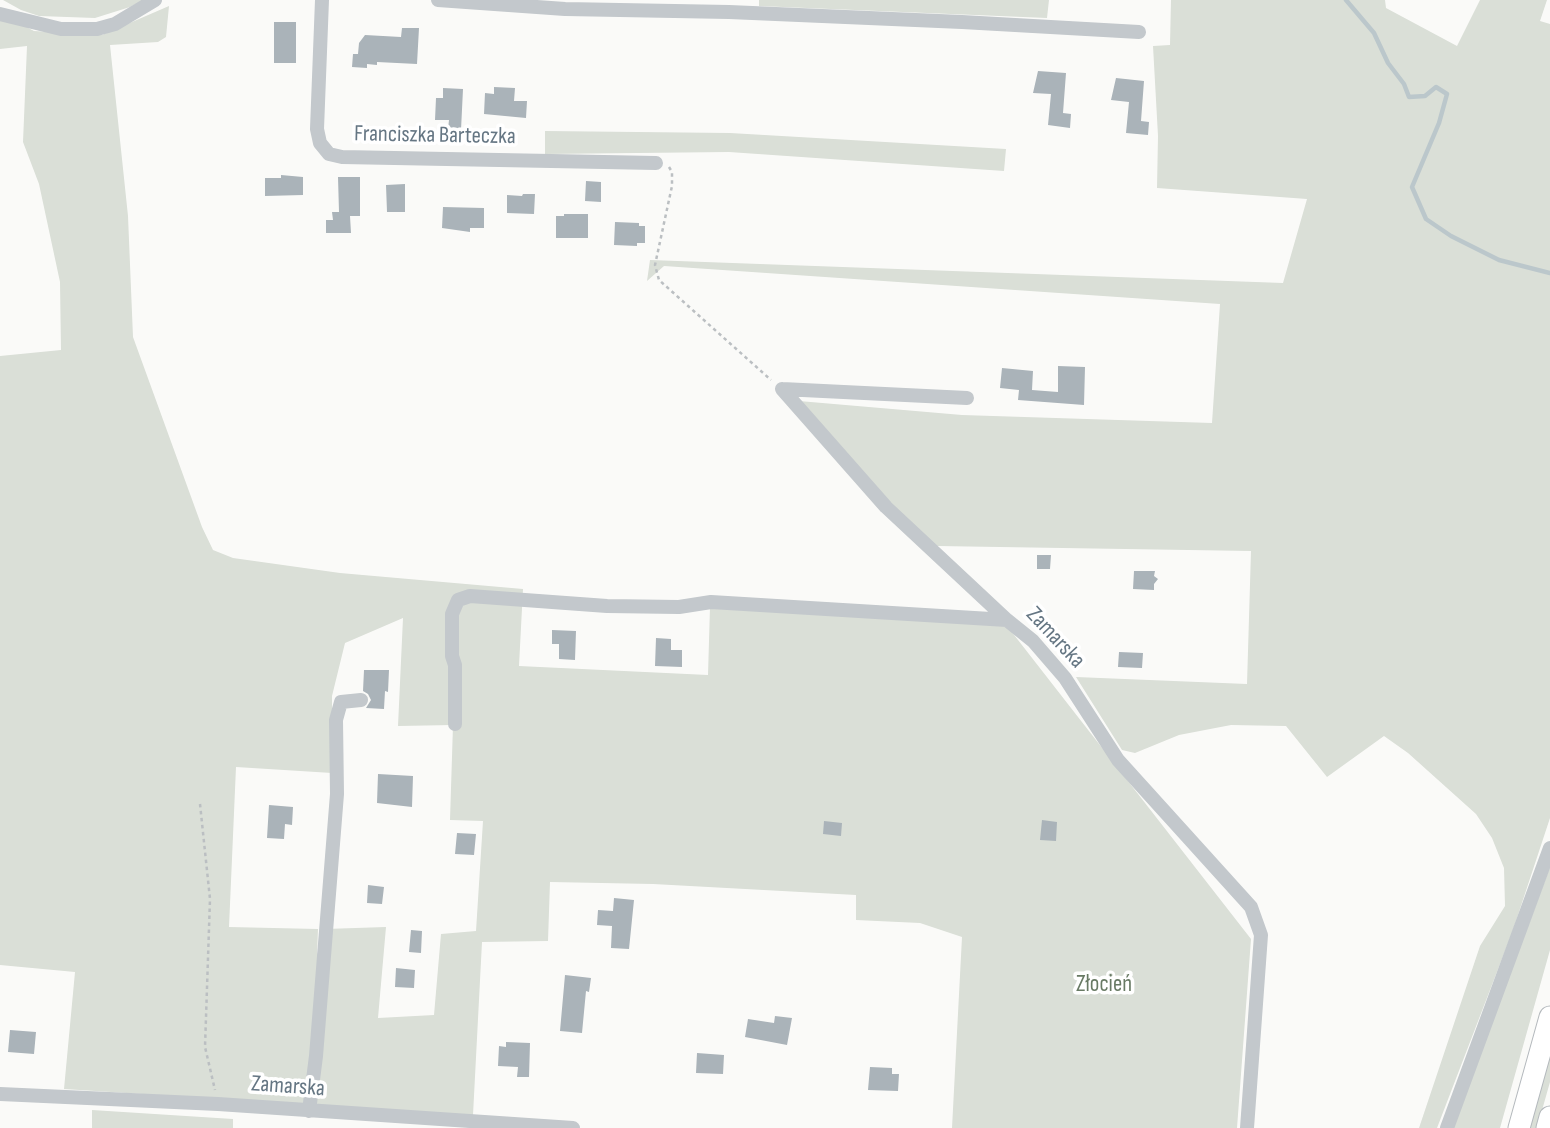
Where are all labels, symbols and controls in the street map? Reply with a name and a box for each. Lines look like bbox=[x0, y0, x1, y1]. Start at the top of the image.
street label: Franciszka Barteczka bbox=[354, 121, 516, 151]
street label: Zamarska bbox=[1020, 602, 1090, 674]
park label: Złocień bbox=[1076, 971, 1132, 999]
street label: Zamarska bbox=[250, 1071, 326, 1103]

